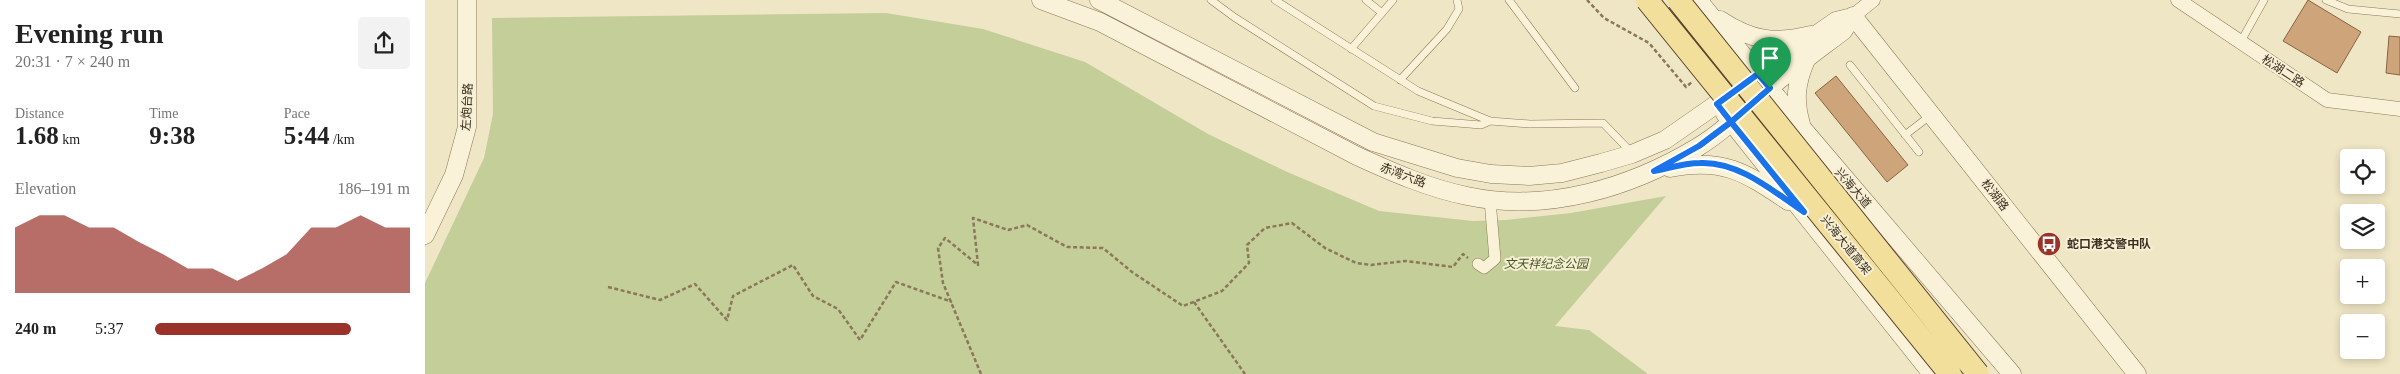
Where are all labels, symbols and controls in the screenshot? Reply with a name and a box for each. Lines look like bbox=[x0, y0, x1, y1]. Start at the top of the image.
button: share bbox=[358, 17, 410, 69]
text: Evening run bbox=[15, 18, 164, 49]
pin bbox=[1749, 37, 1791, 88]
icon: arrive bbox=[1756, 44, 1784, 72]
street label: 松湖二路 bbox=[2259, 52, 2307, 90]
text: 20:31 · 7 × 240 m bbox=[15, 53, 130, 70]
street label: 左炮台路 bbox=[459, 83, 475, 131]
text: Distance bbox=[15, 106, 64, 121]
text: Time bbox=[149, 106, 178, 121]
text: Pace bbox=[284, 106, 310, 121]
text: 1.68 bbox=[15, 122, 59, 149]
text: 9:38 bbox=[149, 122, 195, 149]
text: 5:44 bbox=[284, 122, 329, 149]
text: km bbox=[59, 132, 80, 147]
text: /km bbox=[329, 132, 355, 147]
map controls bbox=[2340, 149, 2385, 359]
button: locate bbox=[2340, 149, 2385, 194]
street label: 赤湾六路 bbox=[1378, 160, 1428, 190]
street label: 兴海大道 bbox=[1832, 165, 1874, 211]
street label: 松湖路 bbox=[1978, 177, 2012, 213]
text: Elevation bbox=[15, 180, 76, 197]
text: 186–191 m bbox=[338, 180, 410, 197]
button: layers bbox=[2340, 204, 2385, 249]
street label: 兴海大道高架 bbox=[1818, 213, 1874, 277]
bus stop icon: 蛇口港交警中队 bbox=[2036, 231, 2062, 257]
place label: 蛇口港交警中队 bbox=[2067, 237, 2151, 251]
park label: 文天祥纪念公园 bbox=[1504, 257, 1590, 271]
button: + bbox=[2340, 259, 2385, 304]
button: − bbox=[2340, 314, 2385, 359]
text: 240 m bbox=[15, 320, 56, 337]
text: 5:37 bbox=[95, 320, 123, 337]

